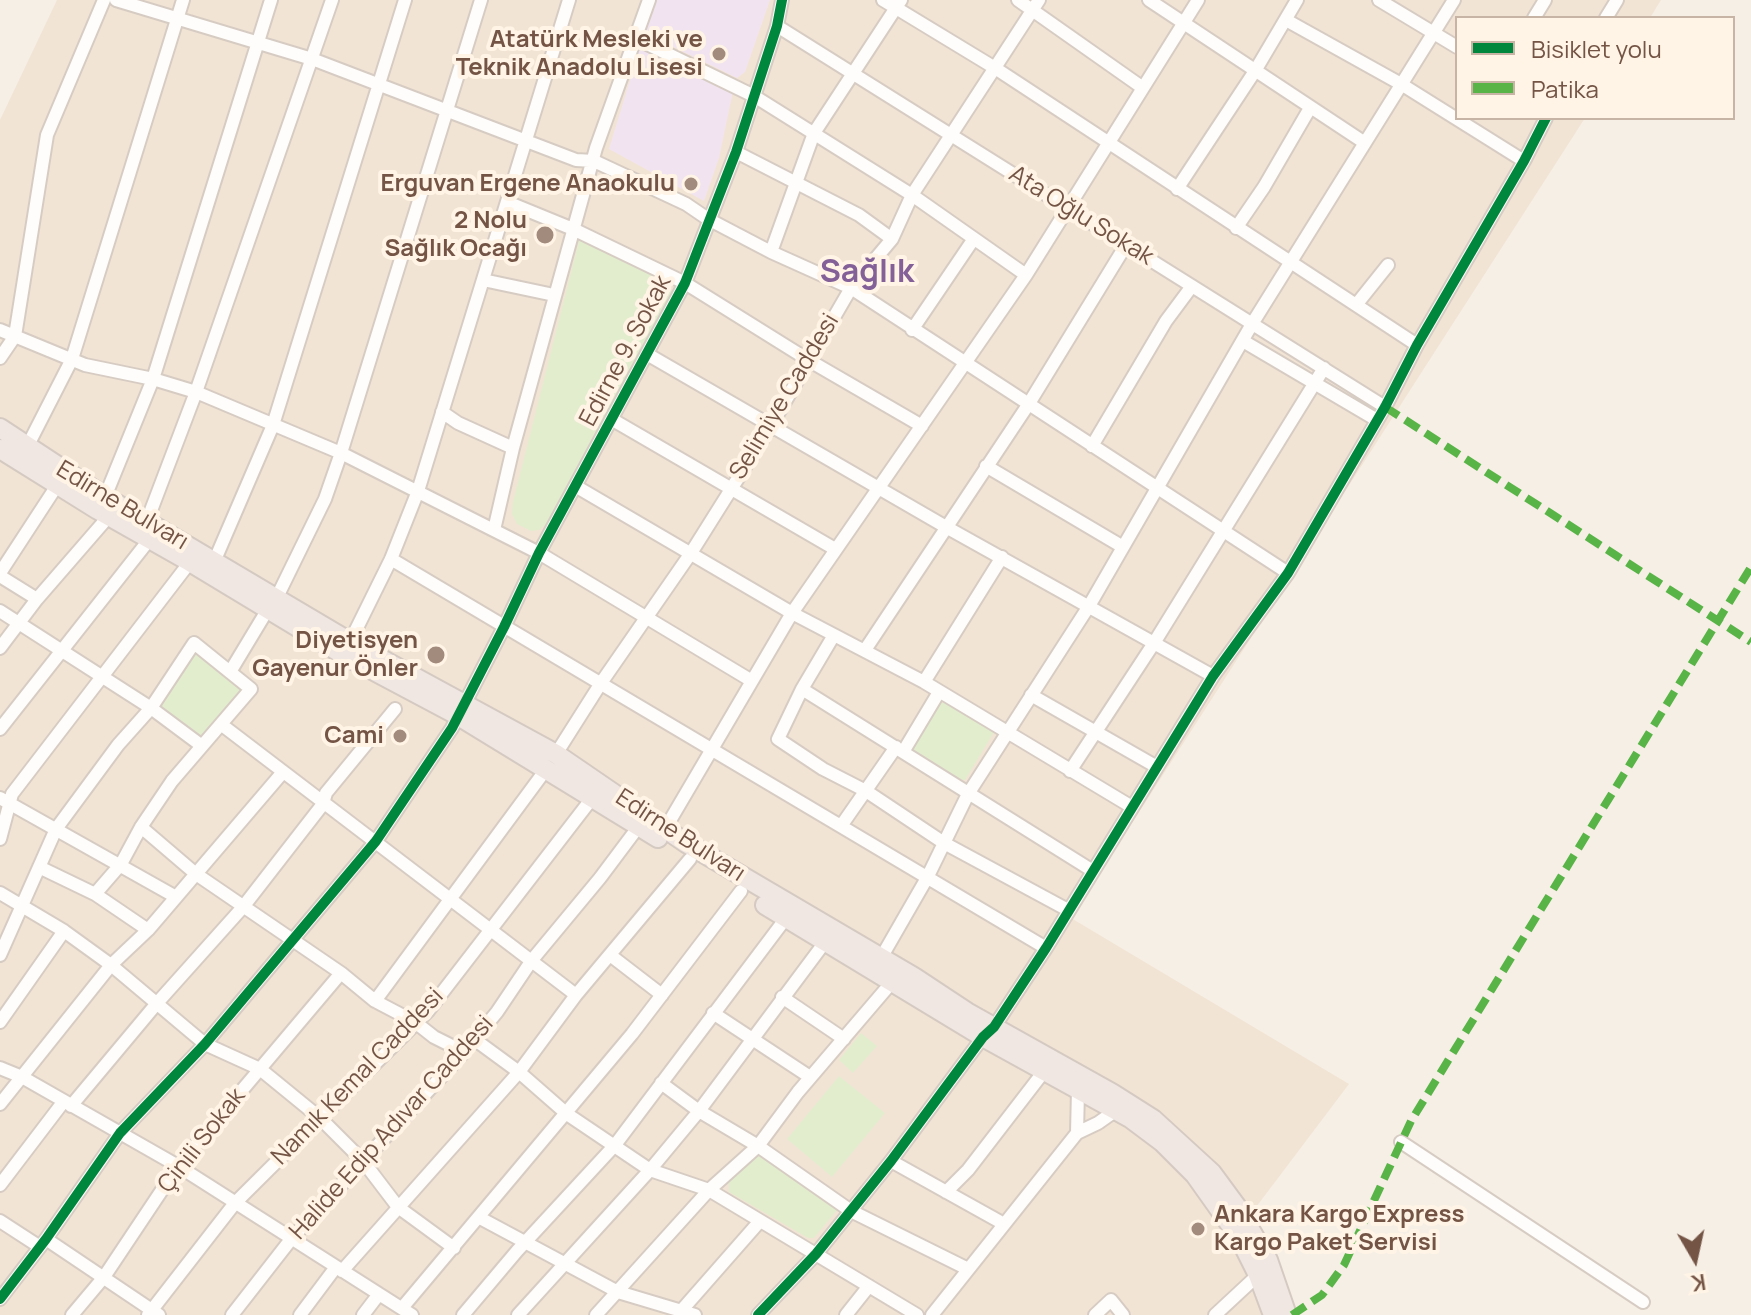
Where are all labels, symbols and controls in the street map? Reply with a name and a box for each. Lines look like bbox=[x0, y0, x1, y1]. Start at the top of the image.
legend bbox=[1455, 16, 1735, 120]
place label: Atatürk Mesleki ve Teknik Anadolu Lisesi bbox=[456, 26, 703, 82]
text: Bisiklet yolu bbox=[1531, 32, 1662, 65]
marker: Atatürk Mesleki ve Teknik Anadolu Lisesi bbox=[710, 45, 728, 63]
text: Patika bbox=[1531, 72, 1599, 105]
street label: Ata Oğlu Sokak bbox=[1003, 160, 1159, 272]
place label: Erguvan Ergene Anaokulu bbox=[380, 170, 675, 198]
marker: Erguvan Ergene Anaokulu bbox=[682, 175, 700, 193]
place label: 2 Nolu Sağlık Ocağı bbox=[384, 207, 527, 263]
marker: 2 Nolu Sağlık Ocağı bbox=[534, 224, 556, 246]
district label: Sağlık bbox=[820, 254, 914, 292]
street label: Edirne 9. Sokak bbox=[574, 271, 678, 431]
street label: Selimiye Caddesi bbox=[724, 309, 846, 485]
street label: Edirne Bulvarı bbox=[51, 455, 193, 557]
place label: Diyetisyen Gayenur Önler bbox=[252, 627, 418, 683]
marker: Diyetisyen Gayenur Önler bbox=[425, 644, 447, 666]
place label: Cami bbox=[324, 722, 384, 750]
marker: Cami bbox=[391, 727, 409, 745]
street label: Edirne Bulvarı bbox=[610, 783, 750, 889]
street label: Namık Kemal Caddesi bbox=[266, 983, 450, 1171]
street label: Halide Edip Adıvar Caddesi bbox=[284, 1010, 500, 1246]
street label: Çinili Sokak bbox=[152, 1083, 252, 1199]
place label: Ankara Kargo Express Kargo Paket Servisi bbox=[1214, 1201, 1464, 1257]
north arrow bbox=[1655, 1219, 1735, 1299]
marker: Ankara Kargo Express Kargo Paket Servisi bbox=[1189, 1220, 1207, 1238]
text: K bbox=[1689, 1267, 1708, 1299]

